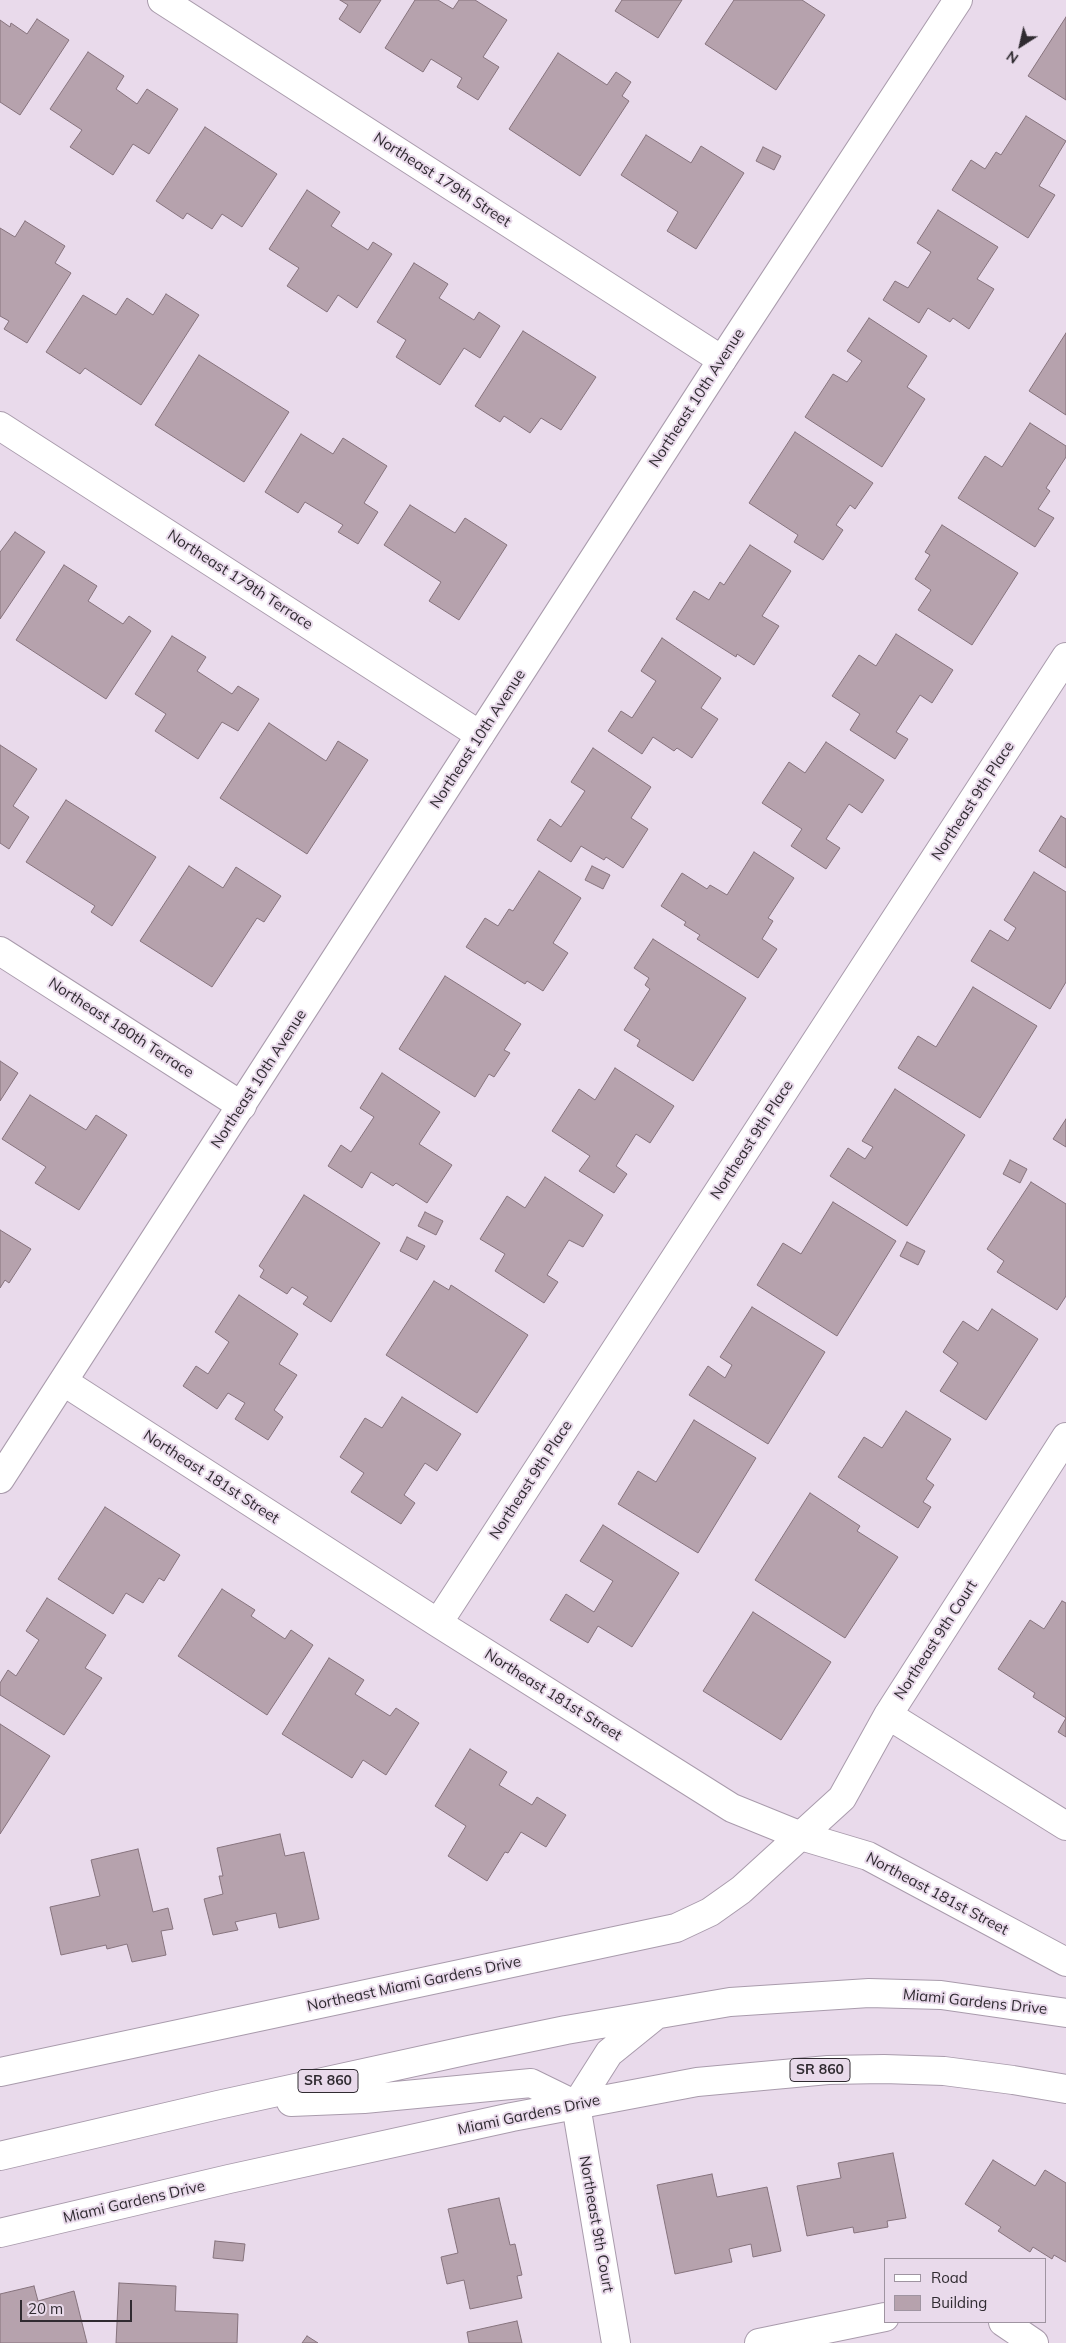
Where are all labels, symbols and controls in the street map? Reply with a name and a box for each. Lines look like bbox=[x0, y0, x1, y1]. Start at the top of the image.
north arrow bbox=[996, 20, 1046, 70]
text: N bbox=[1003, 47, 1022, 68]
street label: Northeast 179th Street bbox=[370, 129, 514, 231]
street label: Northeast 10th Avenue bbox=[645, 325, 749, 471]
street label: Northeast 179th Terrace bbox=[164, 526, 316, 634]
street label: Northeast 10th Avenue bbox=[426, 666, 530, 812]
street label: Northeast 9th Place bbox=[928, 738, 1018, 864]
street label: Northeast 180th Terrace bbox=[45, 974, 197, 1082]
street label: Northeast 10th Avenue bbox=[207, 1006, 311, 1152]
street label: Northeast 9th Place bbox=[707, 1077, 797, 1203]
street label: Northeast 9th Place bbox=[486, 1417, 576, 1543]
street label: Northeast 181st Street bbox=[140, 1426, 282, 1528]
street label: Northeast 9th Court bbox=[891, 1577, 981, 1703]
street label: Northeast 181st Street bbox=[481, 1645, 625, 1745]
street label: Northeast 181st Street bbox=[863, 1849, 1011, 1939]
street label: Northeast Miami Gardens Drive bbox=[305, 1953, 523, 2015]
street label: Miami Gardens Drive bbox=[902, 1985, 1048, 2019]
road number: SR 860 bbox=[790, 2058, 850, 2082]
road number: SR 860 bbox=[298, 2070, 358, 2092]
street label: Miami Gardens Drive bbox=[456, 2091, 602, 2139]
street label: Northeast 9th Court bbox=[575, 2154, 617, 2294]
street label: Miami Gardens Drive bbox=[61, 2177, 207, 2227]
legend bbox=[884, 2258, 1046, 2323]
text: Road bbox=[931, 2268, 968, 2287]
scale bar bbox=[22, 2290, 135, 2322]
text: Building bbox=[931, 2293, 987, 2312]
text: 20 m bbox=[28, 2299, 63, 2318]

